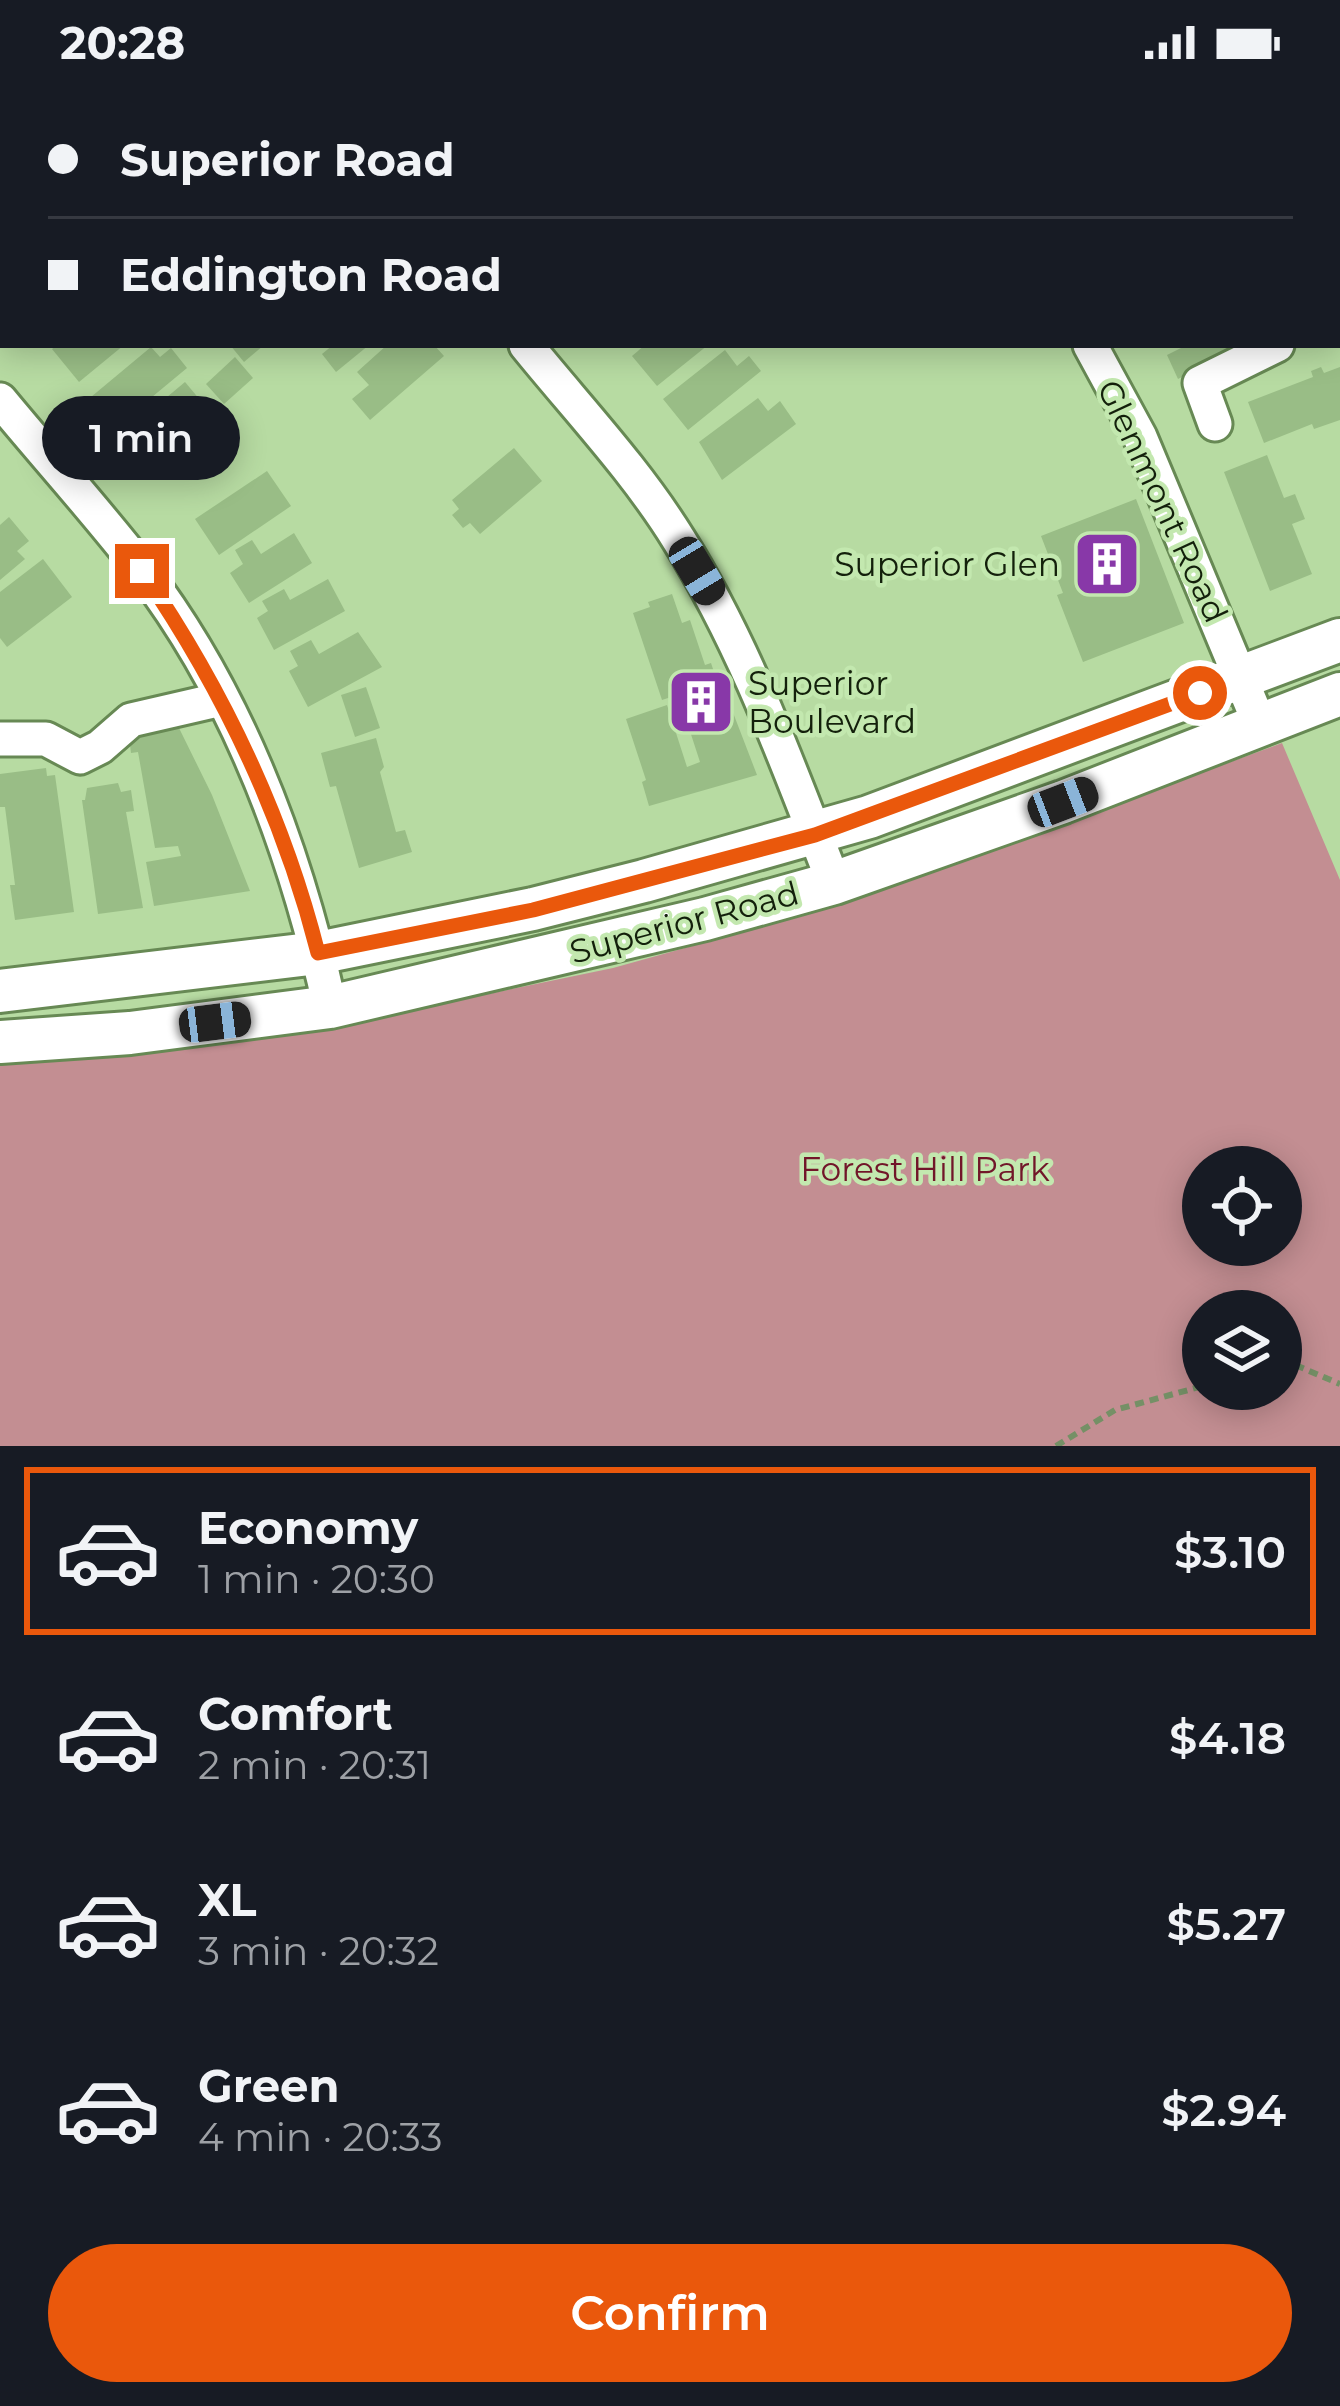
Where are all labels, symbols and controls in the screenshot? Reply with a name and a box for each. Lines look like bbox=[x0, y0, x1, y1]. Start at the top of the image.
text: 20:28 bbox=[60, 15, 185, 70]
text: Superior Road bbox=[120, 132, 455, 187]
text: Eddington Road bbox=[120, 247, 502, 302]
street label: Glenmont Road bbox=[1089, 373, 1237, 629]
callout: 1 min bbox=[43, 397, 241, 481]
text: 1 min bbox=[89, 414, 193, 462]
building icon: Superior Glen bbox=[1072, 529, 1142, 599]
car bbox=[663, 531, 731, 611]
route end bbox=[115, 544, 169, 598]
place label: Superior Glen bbox=[834, 544, 1060, 584]
place label: Superior Boulevard bbox=[748, 663, 916, 741]
route start bbox=[1173, 666, 1227, 720]
building icon: Superior Boulevard bbox=[666, 667, 736, 737]
car bbox=[1023, 772, 1103, 832]
street label: Superior Road bbox=[565, 872, 803, 972]
car bbox=[177, 1000, 253, 1044]
map controls bbox=[1182, 1146, 1302, 1410]
button: locate bbox=[1182, 1146, 1302, 1266]
park label: Forest Hill Park bbox=[800, 1149, 1050, 1189]
button: layers bbox=[1182, 1290, 1302, 1410]
icon: car bbox=[54, 1497, 162, 1605]
text: Economy bbox=[198, 1500, 418, 1555]
text: $3.10 bbox=[1174, 1524, 1286, 1579]
text: 1 min · 20:30 bbox=[198, 1555, 435, 1603]
icon: car bbox=[54, 1683, 162, 1791]
text: Comfort bbox=[198, 1686, 393, 1741]
text: $4.18 bbox=[1169, 1710, 1286, 1765]
text: 2 min · 20:31 bbox=[198, 1741, 431, 1789]
icon: car bbox=[54, 1869, 162, 1977]
text: XL bbox=[198, 1872, 256, 1927]
text: $5.27 bbox=[1166, 1896, 1286, 1951]
text: 3 min · 20:32 bbox=[198, 1927, 439, 1975]
icon: car bbox=[54, 2055, 162, 2163]
text: Green bbox=[198, 2058, 340, 2113]
text: $2.94 bbox=[1161, 2082, 1286, 2137]
text: 4 min · 20:33 bbox=[198, 2113, 442, 2161]
button: Confirm bbox=[48, 2244, 1292, 2382]

